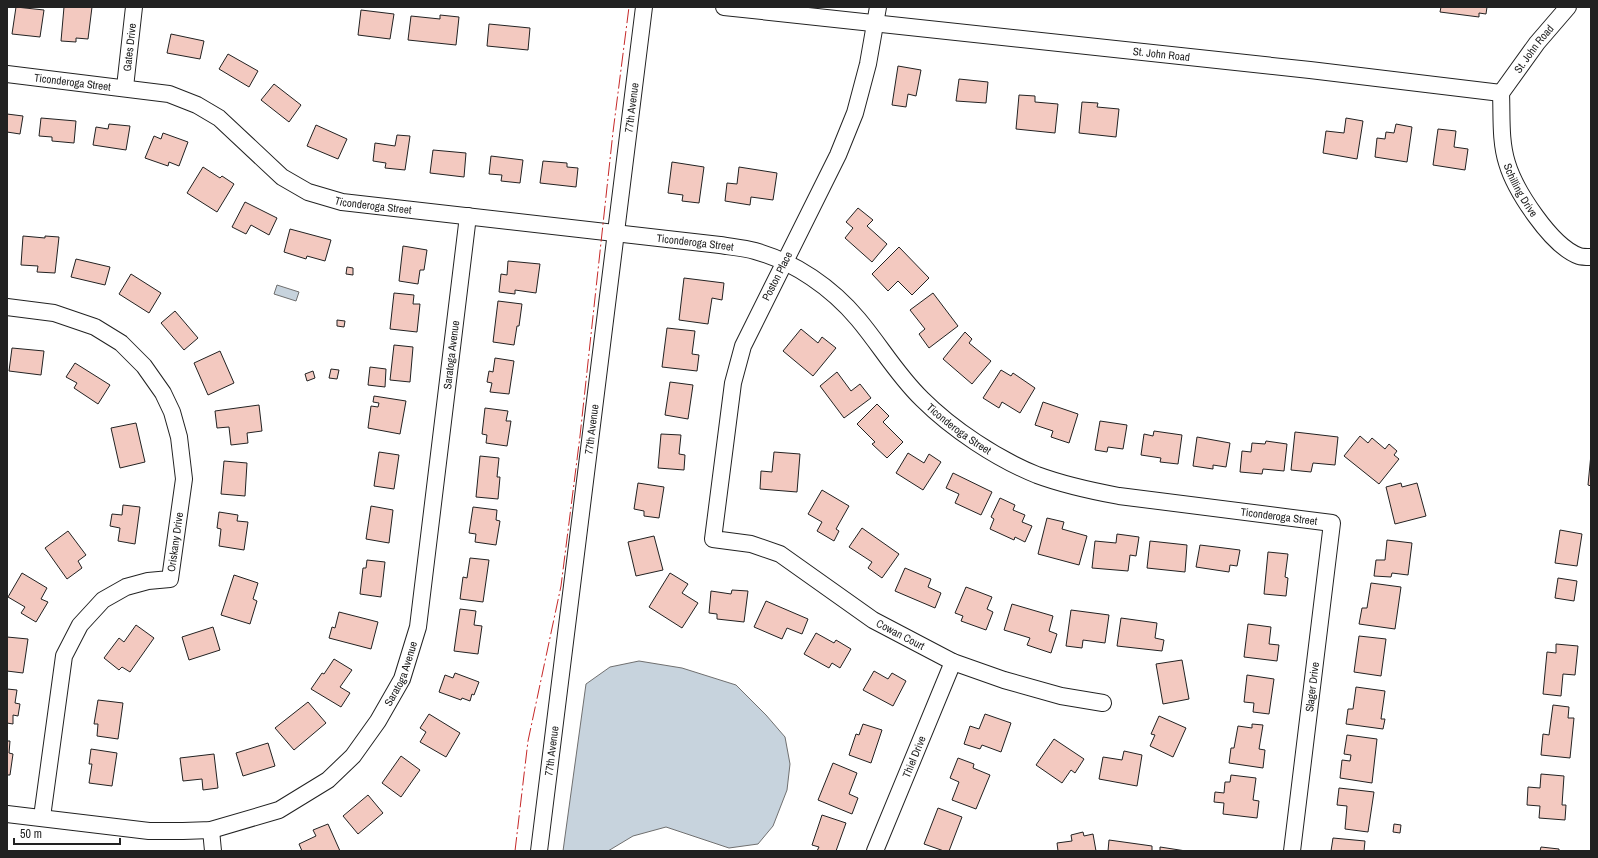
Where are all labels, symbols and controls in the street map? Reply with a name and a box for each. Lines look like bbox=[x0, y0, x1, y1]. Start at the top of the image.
street label: St. John Road bbox=[1511, 22, 1557, 76]
street label: Gates Drive bbox=[120, 23, 139, 72]
street label: St. John Road bbox=[1132, 44, 1191, 64]
street label: Ticonderoga Street bbox=[33, 70, 112, 94]
street label: 77th Avenue bbox=[621, 82, 642, 133]
street label: Schilling Drive bbox=[1501, 161, 1541, 220]
street label: Ticonderoga Street bbox=[333, 193, 413, 217]
street label: Ticonderoga Street bbox=[656, 231, 735, 254]
street label: Poston Place bbox=[759, 249, 795, 303]
street label: Saratoga Avenue bbox=[440, 320, 462, 390]
street label: Ticonderoga Street bbox=[924, 400, 994, 458]
street label: 77th Avenue bbox=[581, 404, 602, 455]
street label: Ticonderoga Street bbox=[1240, 504, 1319, 528]
street label: Oriskany Drive bbox=[164, 511, 186, 573]
street label: Cowan Court bbox=[874, 616, 928, 653]
street label: Saratoga Avenue bbox=[381, 639, 420, 709]
street label: Slager Drive bbox=[1302, 661, 1322, 713]
street label: 77th Avenue bbox=[541, 725, 562, 777]
street label: Thiel Drive bbox=[899, 734, 929, 780]
scale bar bbox=[14, 820, 120, 846]
text: 50 m bbox=[20, 826, 42, 842]

